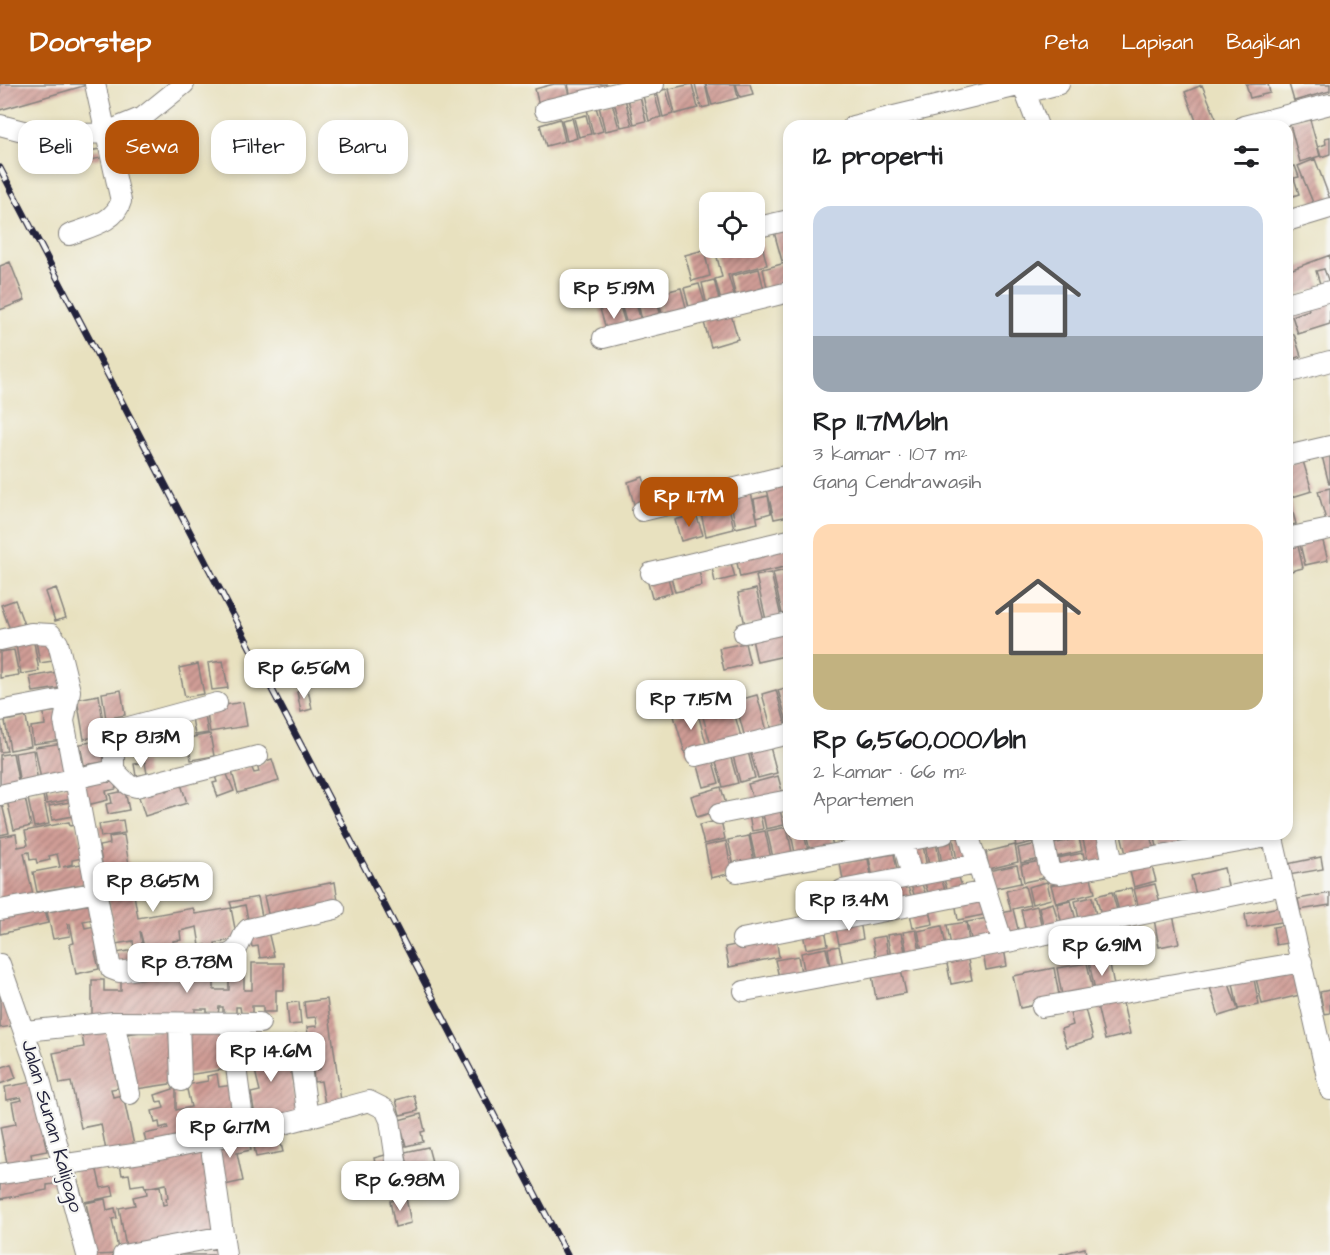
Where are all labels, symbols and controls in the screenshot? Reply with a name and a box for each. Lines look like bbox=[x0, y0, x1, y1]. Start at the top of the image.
text: Doorstep bbox=[30, 23, 151, 62]
text: Peta bbox=[1045, 28, 1088, 57]
text: Lapisan bbox=[1121, 28, 1193, 57]
text: Bagikan bbox=[1226, 28, 1300, 57]
chip: Beli bbox=[18, 120, 93, 174]
chip: Sewa bbox=[105, 120, 199, 174]
chip: Filter bbox=[211, 120, 306, 174]
chip: Baru bbox=[318, 120, 408, 174]
text: 12 properti bbox=[813, 138, 942, 174]
icon: filters bbox=[1230, 140, 1263, 173]
map controls bbox=[699, 192, 765, 258]
button: locate bbox=[699, 192, 765, 258]
icon: home bbox=[984, 245, 1092, 353]
pin: Rp 5.19M bbox=[552, 269, 676, 320]
text: Rp 5.19M bbox=[574, 274, 654, 302]
text: Rp 11.7M/bln bbox=[813, 404, 948, 440]
text: 3 kamar · 107 m² bbox=[813, 440, 968, 468]
text: Gang Cendrawasih bbox=[813, 468, 981, 496]
pin: Rp 11.7M bbox=[627, 477, 751, 528]
text: Rp 11.7M bbox=[654, 482, 724, 510]
icon: home bbox=[984, 563, 1092, 671]
pin: Rp 6.56M bbox=[242, 649, 366, 700]
text: Rp 6.56M bbox=[258, 654, 350, 682]
pin: Rp 7.15M bbox=[629, 680, 753, 731]
text: Rp 7.15M bbox=[650, 685, 732, 713]
pin: Rp 8.13M bbox=[79, 718, 203, 769]
text: Rp 6,560,000/bln bbox=[813, 722, 1026, 758]
text: Rp 8.13M bbox=[102, 723, 180, 751]
text: 2 kamar · 66 m² bbox=[813, 758, 967, 786]
text: Apartemen bbox=[813, 786, 913, 814]
pin: Rp 8.65M bbox=[91, 862, 215, 913]
text: Rp 8.65M bbox=[107, 867, 199, 895]
pin: Rp 13.4M bbox=[787, 881, 911, 932]
text: Rp 13.4M bbox=[809, 886, 889, 914]
pin: Rp 6.91M bbox=[1040, 926, 1164, 977]
text: Rp 6.91M bbox=[1062, 931, 1142, 959]
pin: Rp 8.78M bbox=[125, 943, 249, 994]
text: Rp 8.78M bbox=[142, 948, 233, 976]
pin: Rp 14.6M bbox=[209, 1032, 333, 1083]
street label: Jalan Sunan Kalijogo bbox=[13, 1037, 90, 1216]
text: Rp 14.6M bbox=[230, 1037, 312, 1065]
pin: Rp 6.17M bbox=[168, 1108, 292, 1159]
text: Rp 6.17M bbox=[190, 1113, 270, 1141]
pin: Rp 6.98M bbox=[338, 1161, 462, 1212]
text: Rp 6.98M bbox=[355, 1166, 445, 1194]

